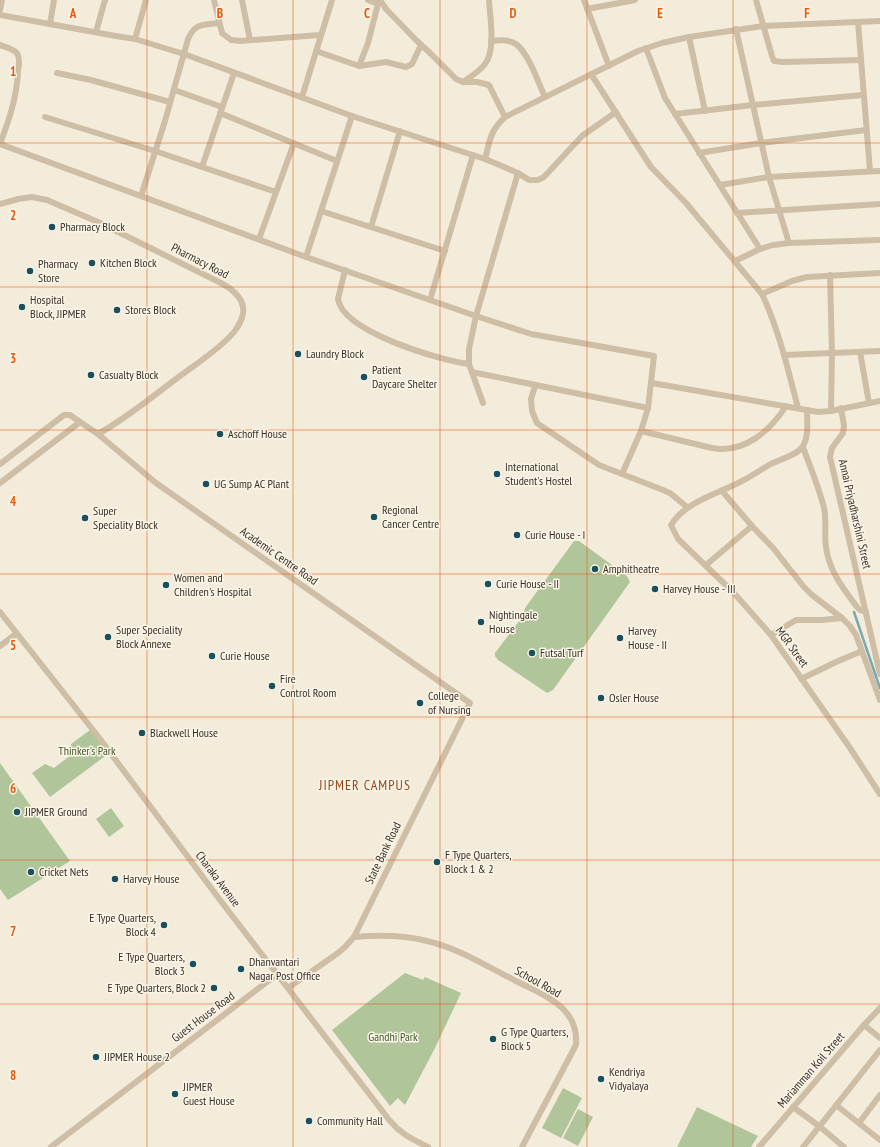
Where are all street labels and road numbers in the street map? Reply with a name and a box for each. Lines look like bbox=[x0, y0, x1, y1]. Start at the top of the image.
street label: Pharmacy Road bbox=[169, 240, 232, 281]
street label: Annai Priyadharshini Street bbox=[836, 458, 876, 571]
street label: Academic Centre Road bbox=[237, 523, 321, 588]
street label: MGR Street bbox=[773, 623, 813, 671]
street label: State Bank Road bbox=[361, 819, 404, 886]
street label: Charaka Avenue bbox=[193, 848, 244, 909]
street label: School Road bbox=[512, 963, 564, 1000]
street label: Guest House Road bbox=[168, 988, 237, 1045]
street label: Mariamman Koil Street bbox=[774, 1028, 848, 1110]

